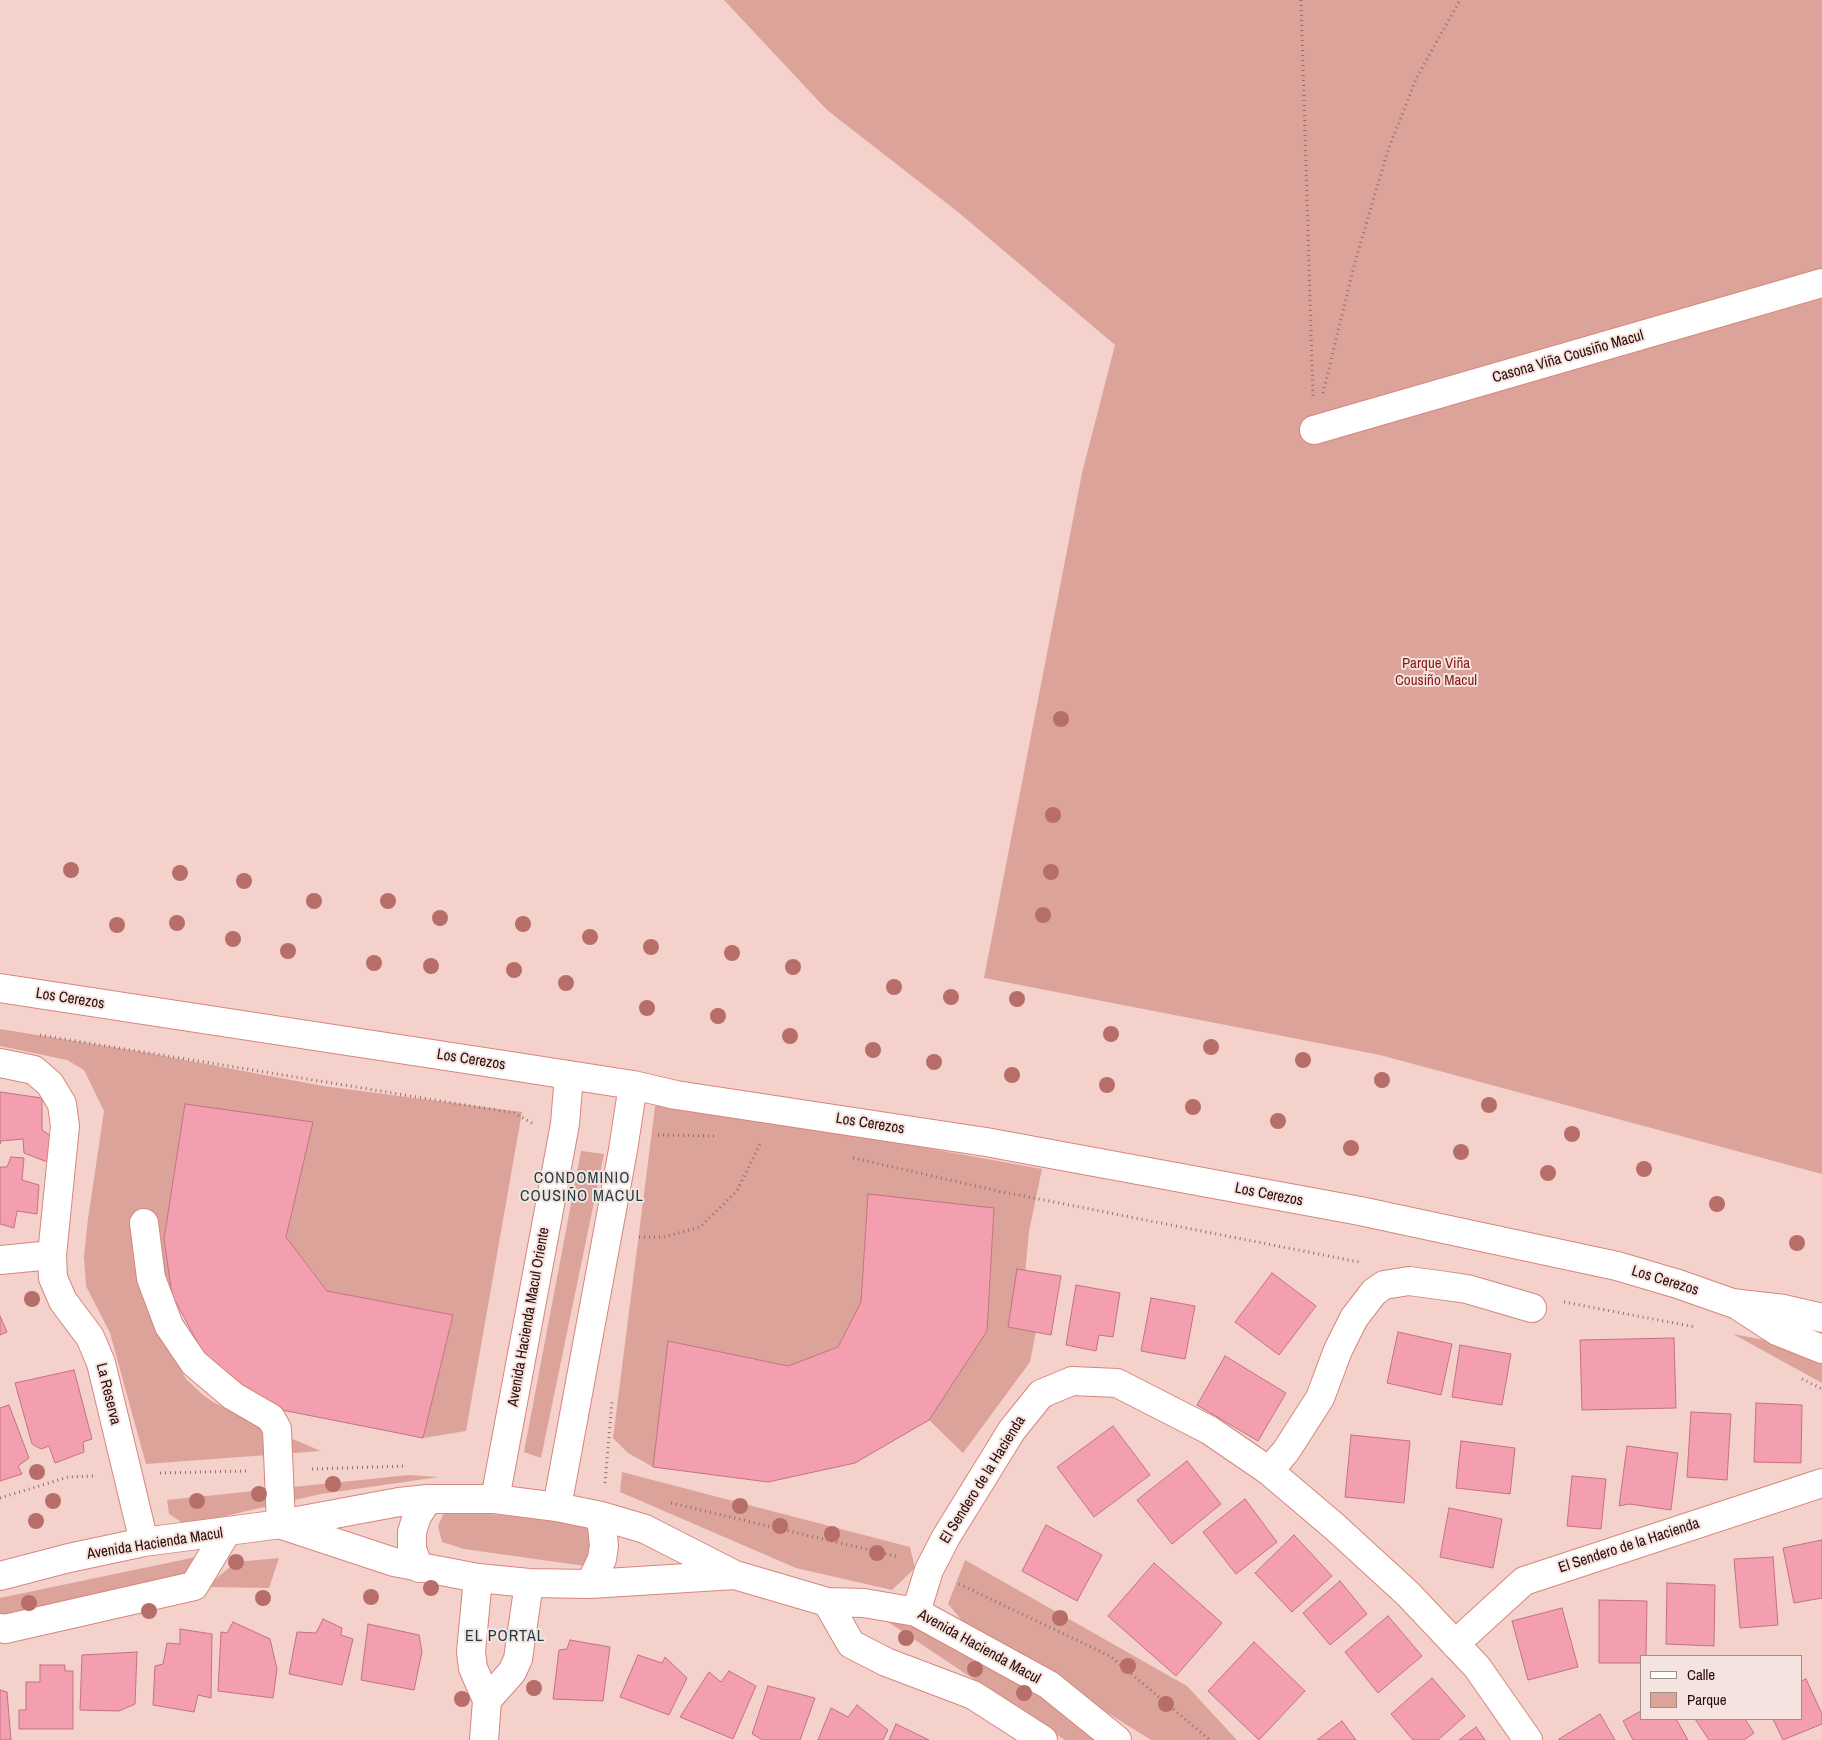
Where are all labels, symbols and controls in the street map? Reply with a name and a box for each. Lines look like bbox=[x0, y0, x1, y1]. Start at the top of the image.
street label: Casona Viña Cousiño Macul bbox=[1490, 327, 1646, 387]
park label: Parque Viña Cousiño Macul bbox=[1395, 655, 1477, 690]
street label: Los Cerezos bbox=[34, 985, 106, 1013]
street label: Los Cerezos bbox=[435, 1046, 507, 1074]
street label: Los Cerezos bbox=[834, 1110, 906, 1138]
district label: CONDOMINIO COUSIÑO MACUL bbox=[518, 1169, 646, 1207]
street label: Los Cerezos bbox=[1233, 1180, 1305, 1210]
street label: Avenida Hacienda Macul Oriente bbox=[504, 1226, 554, 1408]
street label: Los Cerezos bbox=[1629, 1262, 1701, 1300]
street label: La Reserva bbox=[92, 1361, 124, 1427]
street label: El Sendero de la Hacienda bbox=[936, 1413, 1030, 1547]
street label: El Sendero de la Hacienda bbox=[1556, 1515, 1702, 1577]
street label: Avenida Hacienda Macul bbox=[86, 1524, 224, 1564]
street label: Avenida Hacienda Macul bbox=[915, 1606, 1043, 1688]
district label: EL PORTAL bbox=[464, 1627, 546, 1647]
legend bbox=[1640, 1655, 1802, 1720]
text: Calle bbox=[1687, 1664, 1715, 1685]
text: Parque bbox=[1687, 1689, 1727, 1710]

